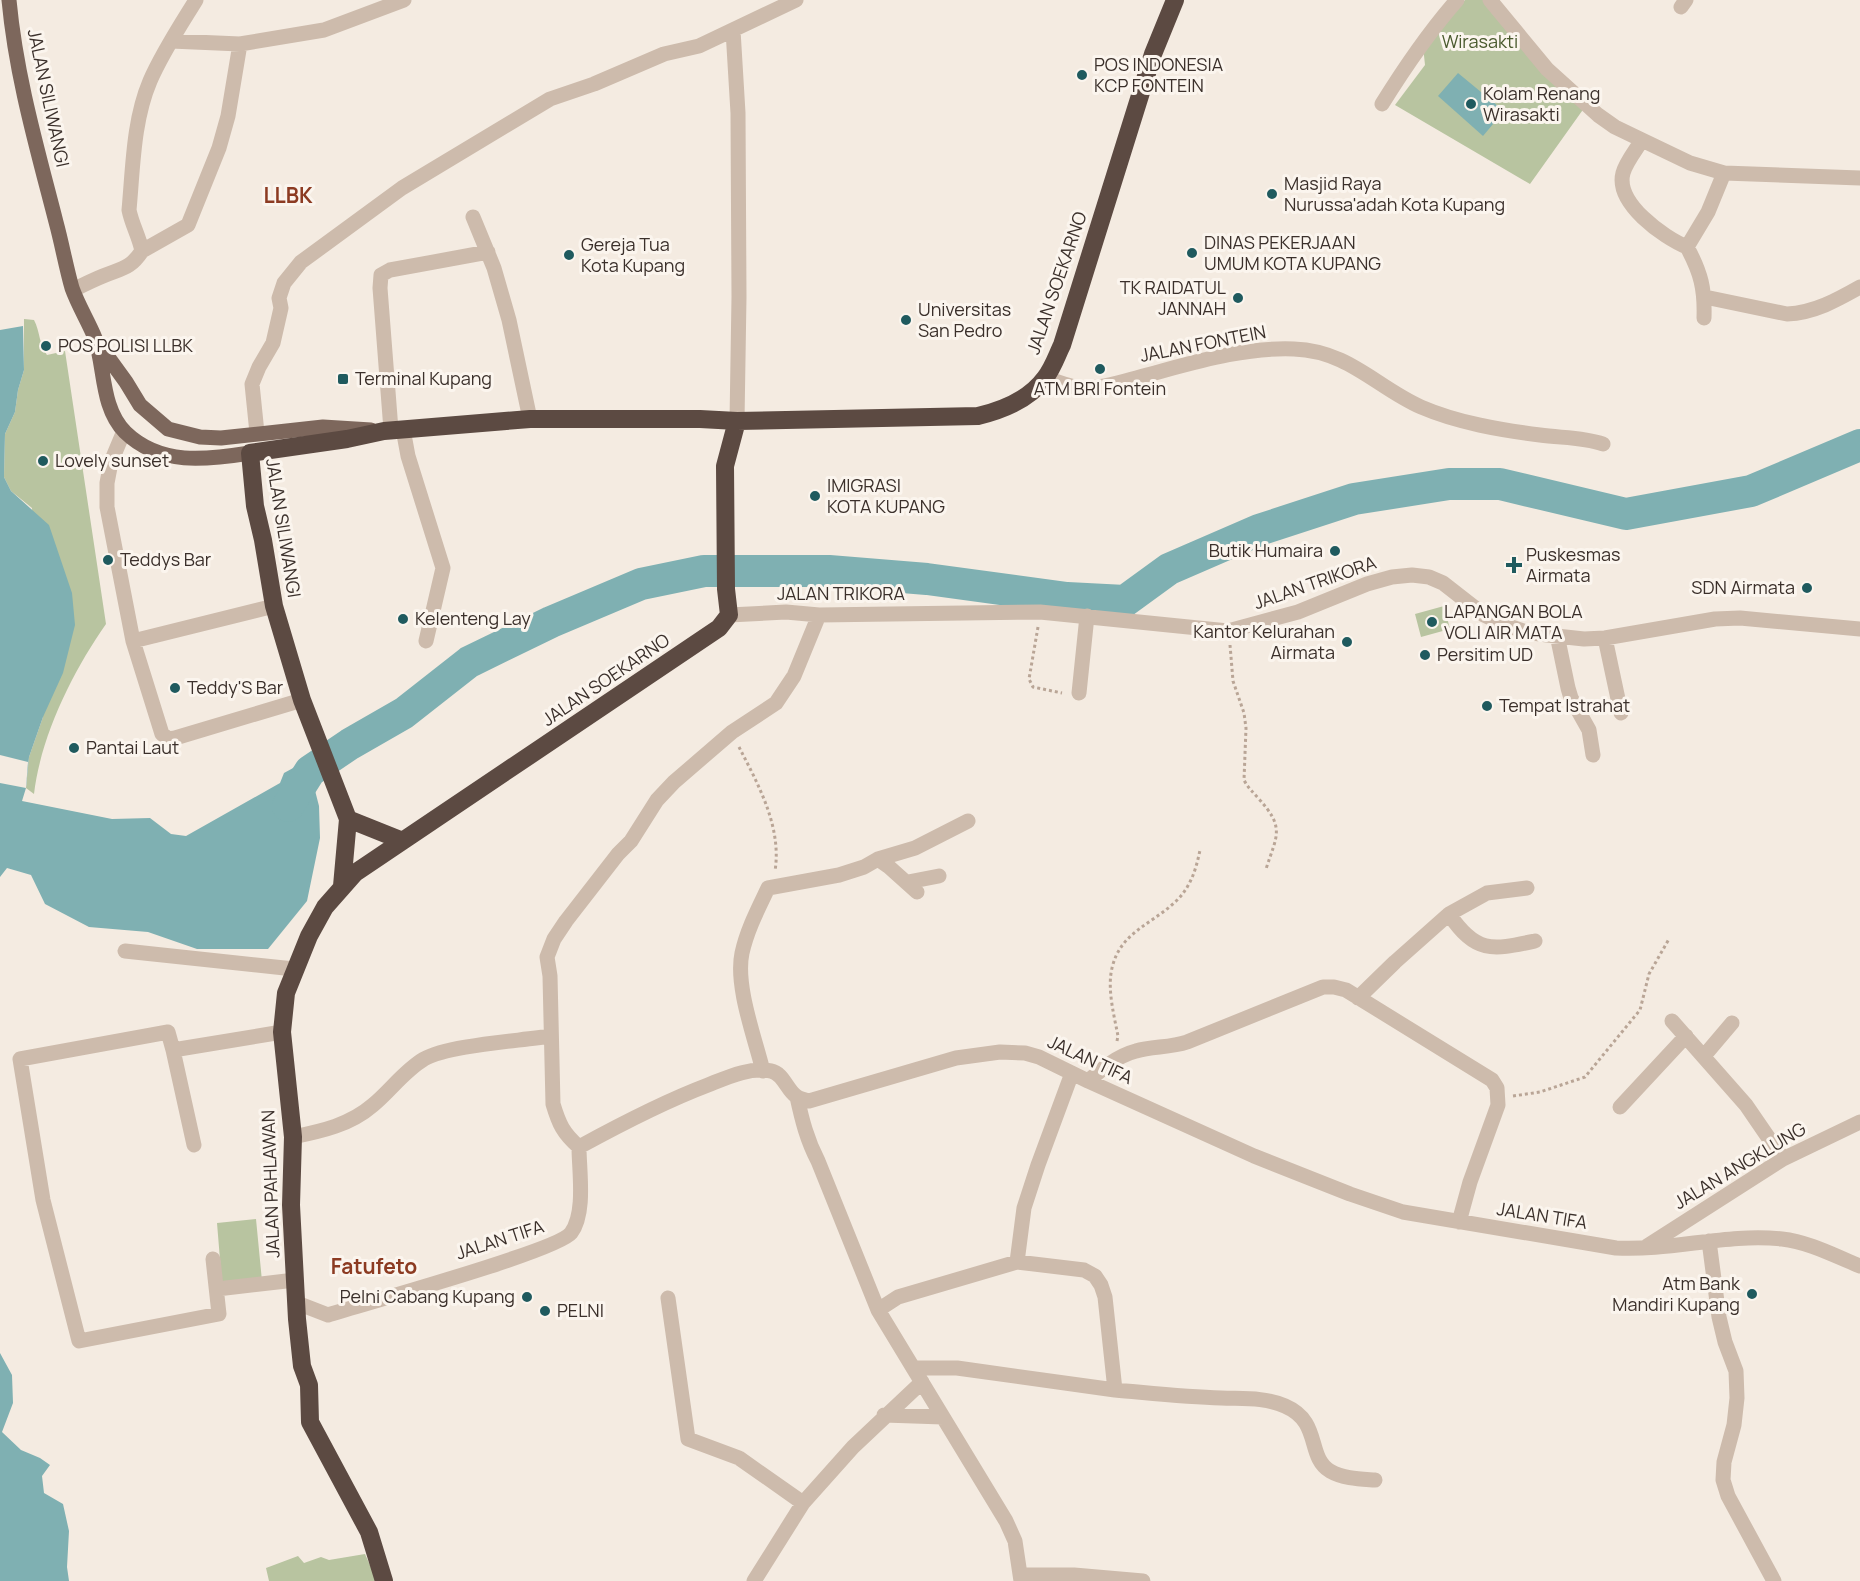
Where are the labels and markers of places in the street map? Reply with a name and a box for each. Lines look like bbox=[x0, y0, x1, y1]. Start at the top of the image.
place label: POS INDONESIA KCP FONTEIN bbox=[1094, 52, 1224, 97]
marker: POS INDONESIA KCP FONTEIN bbox=[1075, 68, 1089, 82]
place label: Kolam Renang Wirasakti bbox=[1483, 81, 1600, 126]
marker: Kolam Renang Wirasakti bbox=[1464, 97, 1478, 111]
place label: Masjid Raya Nurussa'adah Kota Kupang bbox=[1284, 171, 1505, 216]
marker: Masjid Raya Nurussa'adah Kota Kupang bbox=[1265, 187, 1279, 201]
place label: DINAS PEKERJAAN UMUM KOTA KUPANG bbox=[1204, 230, 1381, 275]
place label: Gereja Tua Kota Kupang bbox=[581, 232, 685, 277]
marker: DINAS PEKERJAAN UMUM KOTA KUPANG bbox=[1185, 246, 1199, 260]
marker: Gereja Tua Kota Kupang bbox=[562, 248, 576, 262]
place label: TK RAIDATUL JANNAH bbox=[1120, 275, 1226, 320]
marker: TK RAIDATUL JANNAH bbox=[1231, 291, 1245, 305]
place label: Universitas San Pedro bbox=[918, 297, 1011, 342]
marker: Universitas San Pedro bbox=[899, 313, 913, 327]
place label: POS POLISI LLBK bbox=[58, 333, 193, 357]
marker: POS POLISI LLBK bbox=[39, 339, 53, 353]
marker: ATM BRI Fontein bbox=[1093, 362, 1107, 376]
place label: Terminal Kupang bbox=[355, 366, 492, 390]
marker: Terminal Kupang bbox=[336, 372, 350, 386]
place label: ATM BRI Fontein bbox=[1034, 376, 1166, 400]
place label: Lovely sunset bbox=[55, 448, 169, 472]
marker: Lovely sunset bbox=[36, 454, 50, 468]
place label: IMIGRASI KOTA KUPANG bbox=[827, 473, 945, 518]
marker: IMIGRASI KOTA KUPANG bbox=[808, 489, 822, 503]
place label: Butik Humaira bbox=[1209, 538, 1323, 562]
place label: Puskesmas Airmata bbox=[1526, 542, 1620, 587]
marker: Butik Humaira bbox=[1328, 544, 1342, 558]
place label: Teddys Bar bbox=[120, 547, 212, 571]
marker: Teddys Bar bbox=[101, 553, 115, 567]
marker: Puskesmas Airmata bbox=[1507, 558, 1521, 572]
place label: SDN Airmata bbox=[1691, 575, 1795, 599]
marker: SDN Airmata bbox=[1800, 581, 1814, 595]
place label: LAPANGAN BOLA VOLI AIR MATA bbox=[1444, 599, 1583, 644]
place label: Kelenteng Lay bbox=[415, 606, 531, 630]
marker: Kelenteng Lay bbox=[396, 612, 410, 626]
marker: LAPANGAN BOLA VOLI AIR MATA bbox=[1425, 615, 1439, 629]
place label: Kantor Kelurahan Airmata bbox=[1193, 619, 1335, 664]
marker: Kantor Kelurahan Airmata bbox=[1340, 635, 1354, 649]
place label: Persitim UD bbox=[1437, 642, 1533, 666]
marker: Persitim UD bbox=[1418, 648, 1432, 662]
place label: Teddy'S Bar bbox=[187, 675, 284, 699]
marker: Teddy'S Bar bbox=[168, 681, 182, 695]
place label: Tempat Istrahat bbox=[1499, 693, 1630, 717]
marker: Tempat Istrahat bbox=[1480, 699, 1494, 713]
place label: Pantai Laut bbox=[86, 735, 179, 759]
marker: Pantai Laut bbox=[67, 741, 81, 755]
place label: Atm Bank Mandiri Kupang bbox=[1612, 1271, 1741, 1316]
place label: Pelni Cabang Kupang bbox=[340, 1284, 515, 1308]
marker: Atm Bank Mandiri Kupang bbox=[1745, 1287, 1759, 1301]
marker: Pelni Cabang Kupang bbox=[520, 1290, 534, 1304]
place label: PELNI bbox=[557, 1298, 604, 1322]
marker: PELNI bbox=[538, 1304, 552, 1318]

